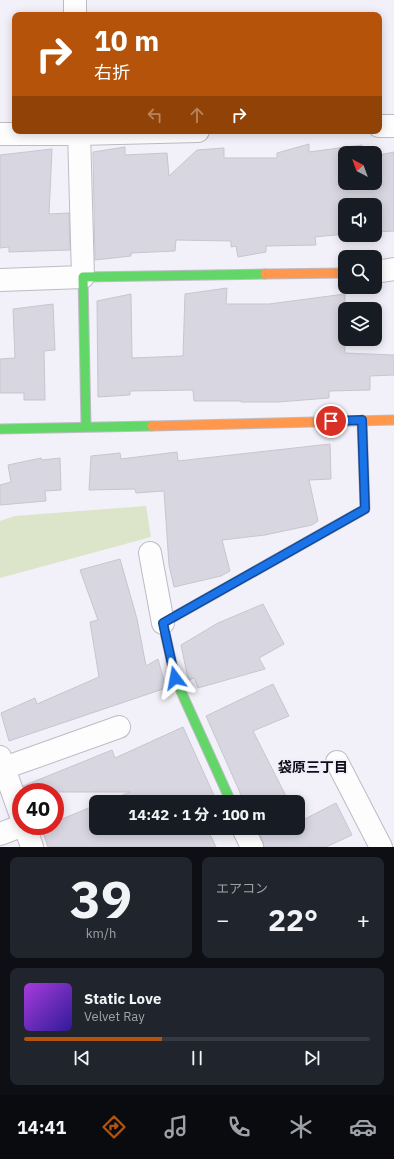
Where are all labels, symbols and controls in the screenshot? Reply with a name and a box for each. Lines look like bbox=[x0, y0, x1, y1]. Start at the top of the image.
text: 10 m bbox=[94, 22, 159, 59]
icon: right bbox=[28, 28, 80, 80]
text: 右折 bbox=[94, 61, 130, 84]
icon: left bbox=[144, 104, 166, 126]
icon: ahead bbox=[186, 104, 208, 126]
icon: right bbox=[228, 104, 250, 126]
north arrow bbox=[338, 146, 382, 190]
map controls bbox=[338, 146, 382, 346]
button: sound bbox=[338, 198, 382, 242]
button: search bbox=[338, 250, 382, 294]
button: layers bbox=[338, 302, 382, 346]
pin bbox=[314, 404, 348, 438]
icon: arrive bbox=[320, 410, 342, 432]
position arrow bbox=[154, 657, 196, 699]
district label: 袋原三丁目 bbox=[278, 758, 348, 776]
speed limit sign: 40 bbox=[12, 783, 64, 835]
text: 14:42 · 1 分 · 100 m bbox=[128, 805, 266, 824]
text: 39 bbox=[70, 865, 132, 932]
text: エアコン bbox=[216, 880, 268, 897]
text: 22° bbox=[268, 900, 318, 939]
text: − bbox=[216, 905, 229, 934]
text: + bbox=[357, 905, 370, 934]
text: km/h bbox=[86, 925, 116, 942]
text: Static Love bbox=[84, 989, 161, 1008]
text: Velvet Ray bbox=[84, 1008, 145, 1025]
icon: previous bbox=[71, 1047, 93, 1069]
icon: pause bbox=[186, 1047, 208, 1069]
icon: next bbox=[301, 1047, 323, 1069]
icon: directions bbox=[100, 1113, 128, 1141]
icon: music bbox=[162, 1113, 190, 1141]
icon: phone bbox=[225, 1113, 253, 1141]
icon: climate bbox=[287, 1113, 315, 1141]
icon: car bbox=[349, 1113, 377, 1141]
text: 14:41 bbox=[17, 1116, 66, 1139]

